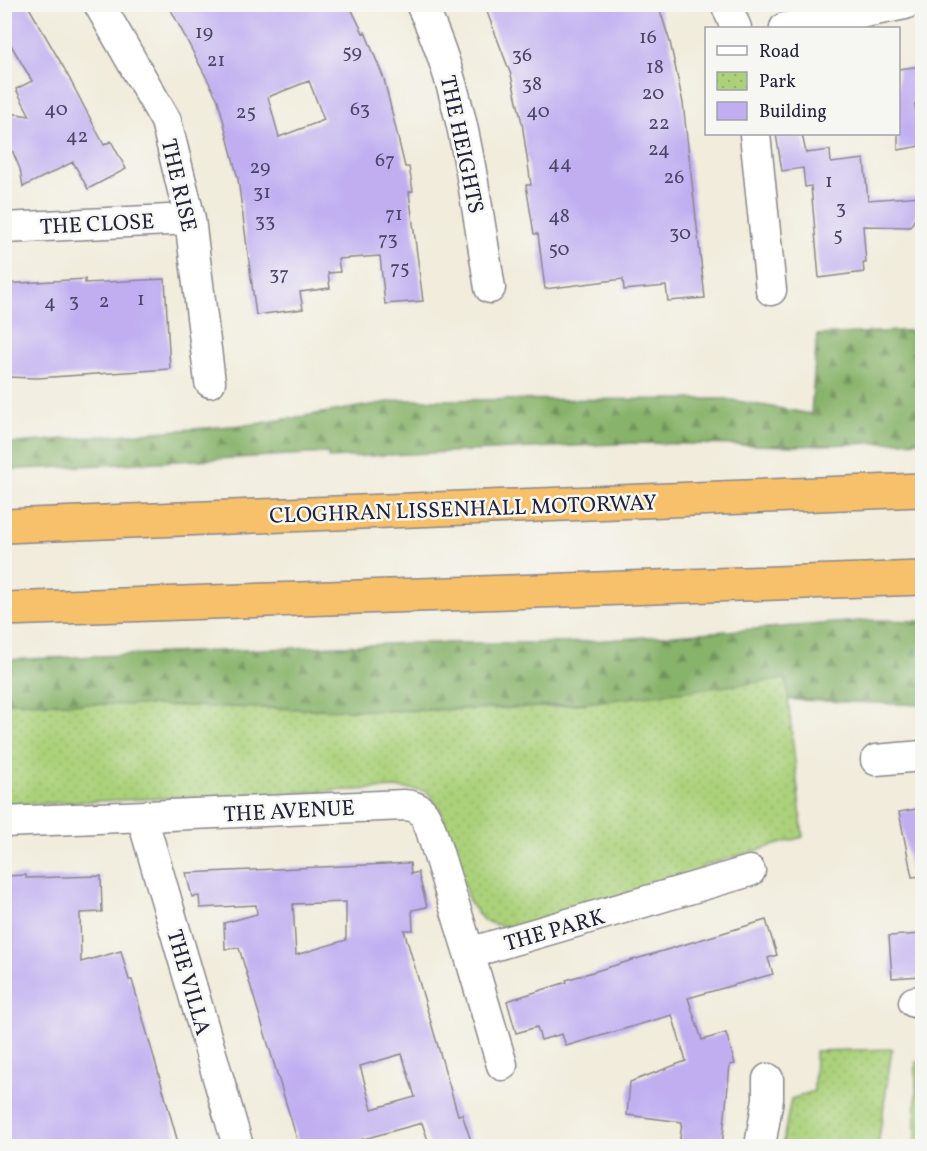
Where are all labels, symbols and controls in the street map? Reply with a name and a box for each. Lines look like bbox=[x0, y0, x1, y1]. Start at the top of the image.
house number: 19 bbox=[195, 19, 213, 47]
house number: 16 bbox=[639, 24, 657, 52]
legend bbox=[705, 27, 900, 135]
house number: 59 bbox=[342, 39, 362, 67]
text: Road bbox=[759, 40, 800, 65]
house number: 36 bbox=[512, 42, 532, 70]
house number: 21 bbox=[207, 47, 225, 75]
house number: 18 bbox=[646, 54, 664, 82]
text: Park bbox=[759, 70, 796, 95]
house number: 38 bbox=[522, 71, 542, 99]
street label: THE HEIGHTS bbox=[431, 73, 490, 216]
house number: 20 bbox=[642, 80, 664, 108]
house number: 40 bbox=[44, 96, 68, 124]
house number: 63 bbox=[350, 96, 370, 124]
house number: 40 bbox=[526, 98, 550, 126]
house number: 25 bbox=[236, 99, 256, 127]
text: Building bbox=[759, 100, 827, 125]
house number: 22 bbox=[648, 110, 670, 138]
house number: 42 bbox=[66, 123, 88, 151]
street label: THE RISE bbox=[152, 136, 203, 235]
house number: 24 bbox=[648, 136, 670, 164]
house number: 67 bbox=[375, 147, 395, 175]
house number: 44 bbox=[548, 150, 572, 178]
house number: 29 bbox=[250, 154, 270, 182]
house number: 26 bbox=[664, 164, 684, 192]
house number: 1 bbox=[825, 168, 833, 196]
house number: 31 bbox=[253, 179, 271, 207]
house number: 3 bbox=[836, 195, 846, 223]
house number: 71 bbox=[385, 201, 403, 229]
house number: 48 bbox=[548, 203, 570, 231]
street label: THE CLOSE bbox=[39, 207, 155, 244]
house number: 33 bbox=[255, 208, 275, 236]
house number: 30 bbox=[669, 220, 691, 248]
house number: 5 bbox=[833, 222, 843, 250]
house number: 73 bbox=[378, 226, 398, 254]
house number: 50 bbox=[548, 236, 570, 264]
house number: 75 bbox=[390, 255, 410, 283]
house number: 37 bbox=[269, 261, 289, 289]
house number: 1 bbox=[137, 286, 145, 314]
house number: 3 bbox=[69, 288, 79, 316]
house number: 2 bbox=[99, 288, 109, 316]
house number: 4 bbox=[44, 289, 56, 317]
street label: CLOGHRAN LISSENHALL MOTORWAY bbox=[269, 488, 658, 533]
street label: THE AVENUE bbox=[223, 794, 356, 831]
street label: THE PARK bbox=[501, 902, 609, 961]
street label: THE VILLA bbox=[158, 926, 217, 1039]

